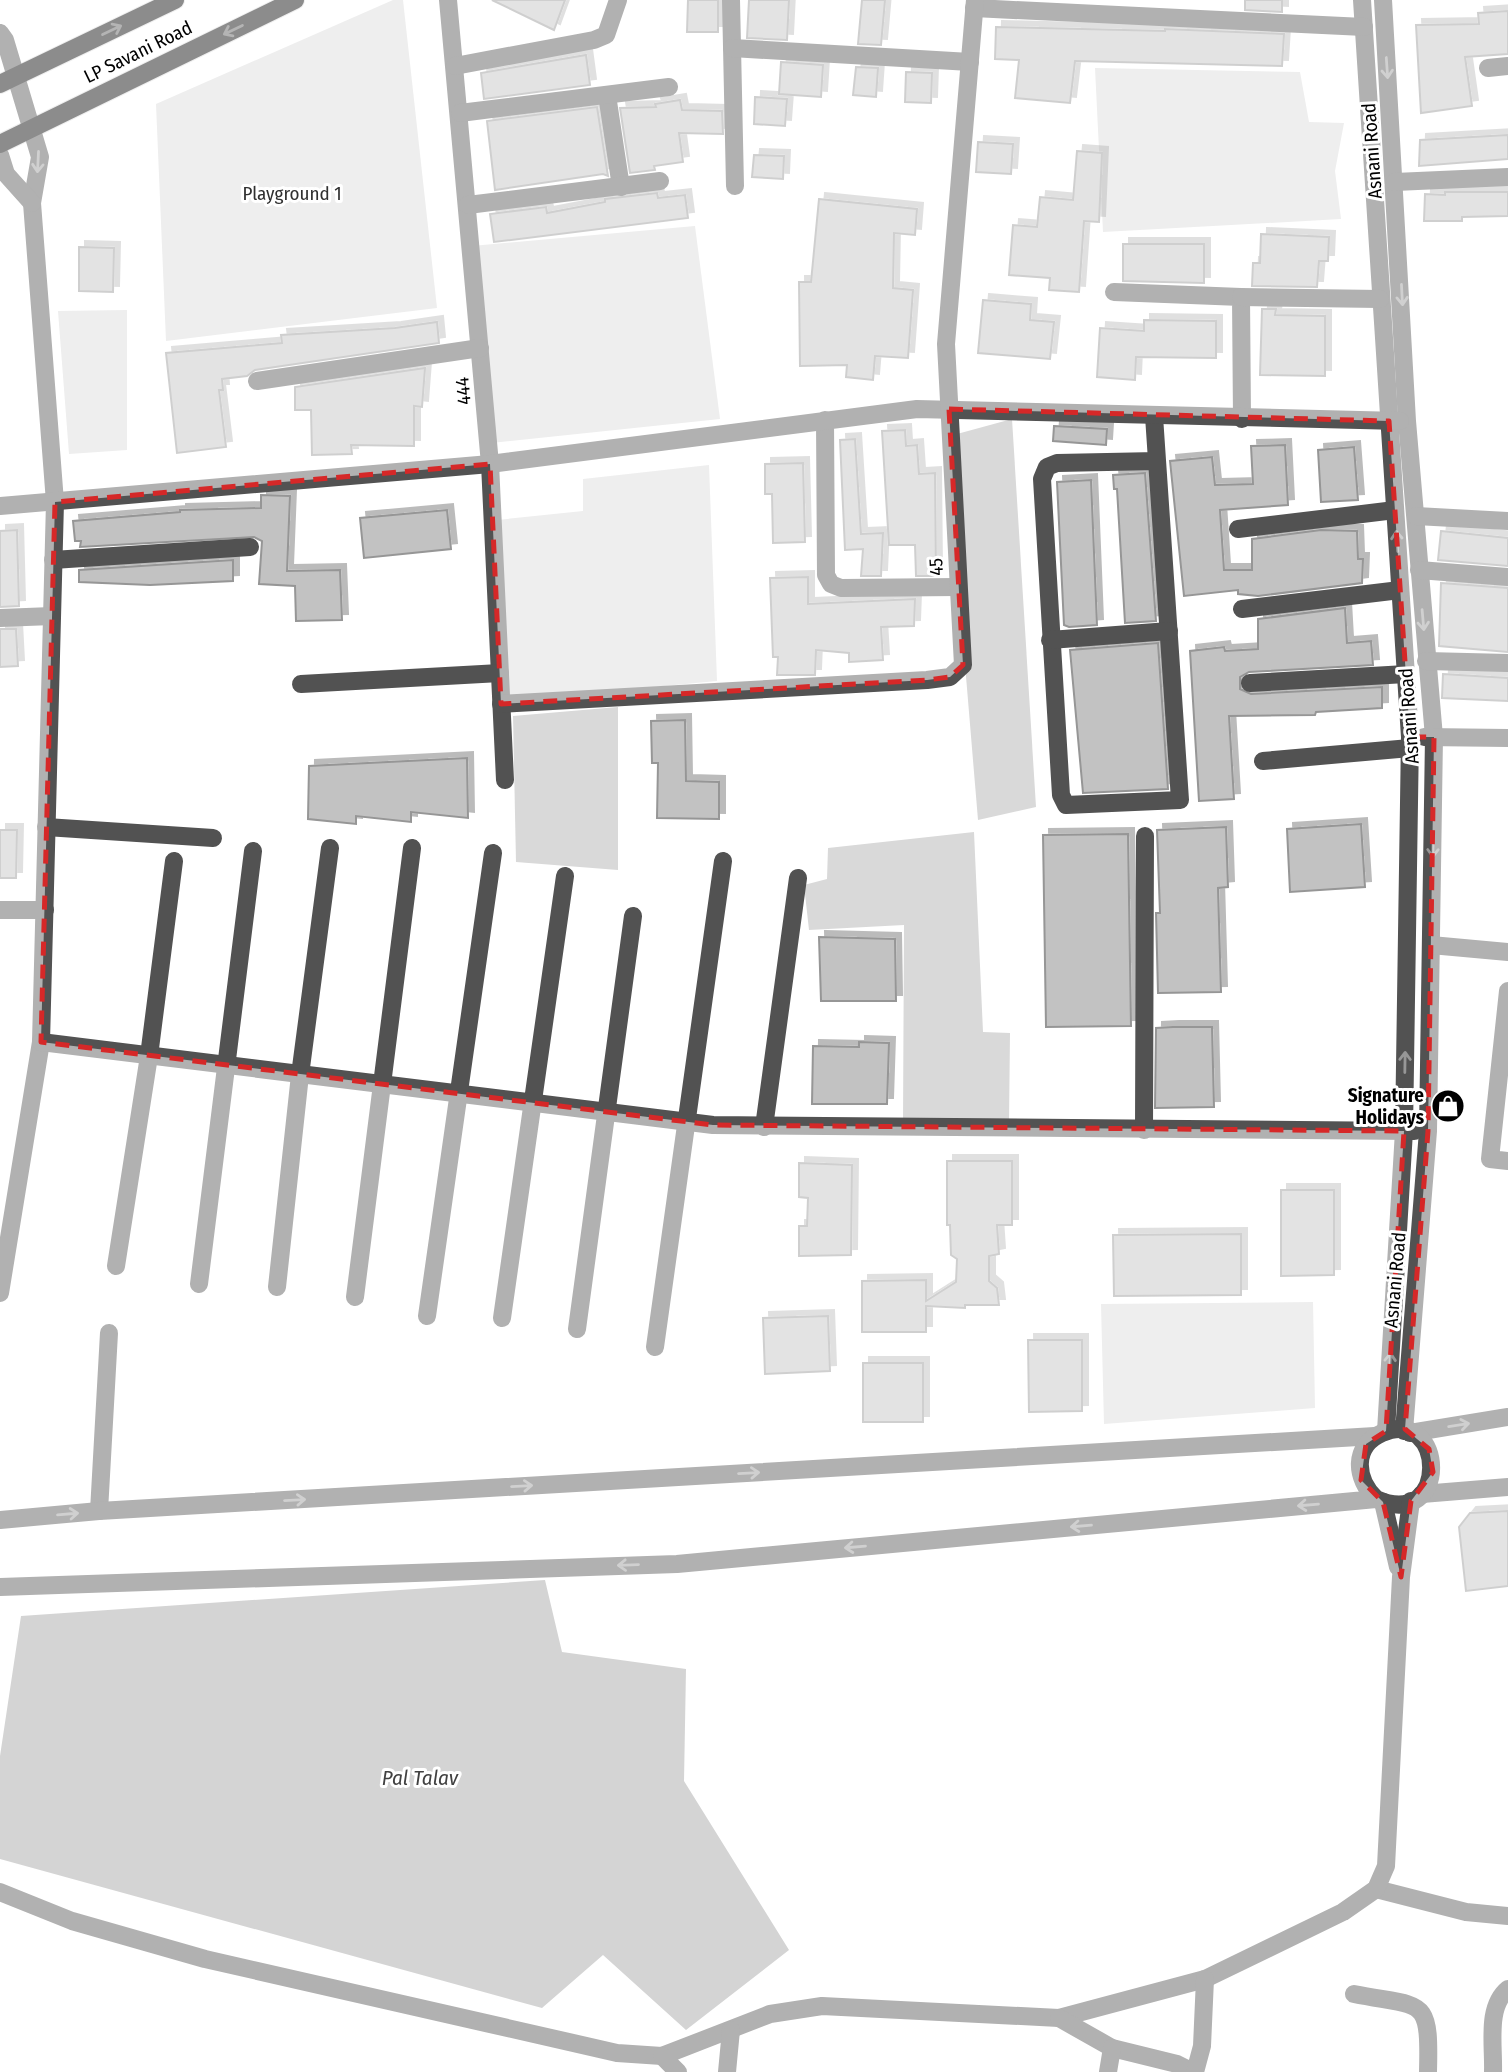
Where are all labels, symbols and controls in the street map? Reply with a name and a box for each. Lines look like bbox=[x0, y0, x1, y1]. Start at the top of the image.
street label: LP Savani Road bbox=[80, 16, 196, 88]
one-way arrow bbox=[101, 23, 122, 37]
one-way arrow bbox=[223, 23, 244, 37]
one-way arrow bbox=[1381, 56, 1394, 79]
street label: Asnani Road bbox=[1357, 102, 1387, 200]
one-way arrow bbox=[31, 151, 44, 174]
park label: Playground 1 bbox=[242, 182, 342, 205]
one-way arrow bbox=[1395, 283, 1408, 306]
street label: 444 bbox=[450, 376, 476, 406]
one-way arrow bbox=[1390, 530, 1403, 553]
street label: 45 bbox=[924, 558, 948, 576]
one-way arrow bbox=[1417, 608, 1430, 631]
street label: Asnani Road bbox=[1394, 667, 1424, 765]
one-way arrow bbox=[1426, 835, 1439, 858]
one-way arrow bbox=[1399, 1051, 1412, 1074]
place label: Signature Holidays bbox=[1348, 1084, 1425, 1129]
shop icon: Signature Holidays bbox=[1429, 1087, 1467, 1125]
street label: Asnani Road bbox=[1379, 1231, 1411, 1329]
one-way arrow bbox=[1384, 1352, 1397, 1375]
one-way arrow bbox=[1447, 1418, 1470, 1431]
one-way arrow bbox=[737, 1466, 760, 1479]
one-way arrow bbox=[510, 1480, 533, 1493]
one-way arrow bbox=[283, 1493, 306, 1506]
one-way arrow bbox=[1297, 1499, 1320, 1512]
one-way arrow bbox=[56, 1507, 79, 1520]
one-way arrow bbox=[1071, 1520, 1093, 1533]
one-way arrow bbox=[844, 1541, 867, 1554]
one-way arrow bbox=[617, 1559, 640, 1572]
water label: Pal Talav bbox=[382, 1765, 459, 1791]

